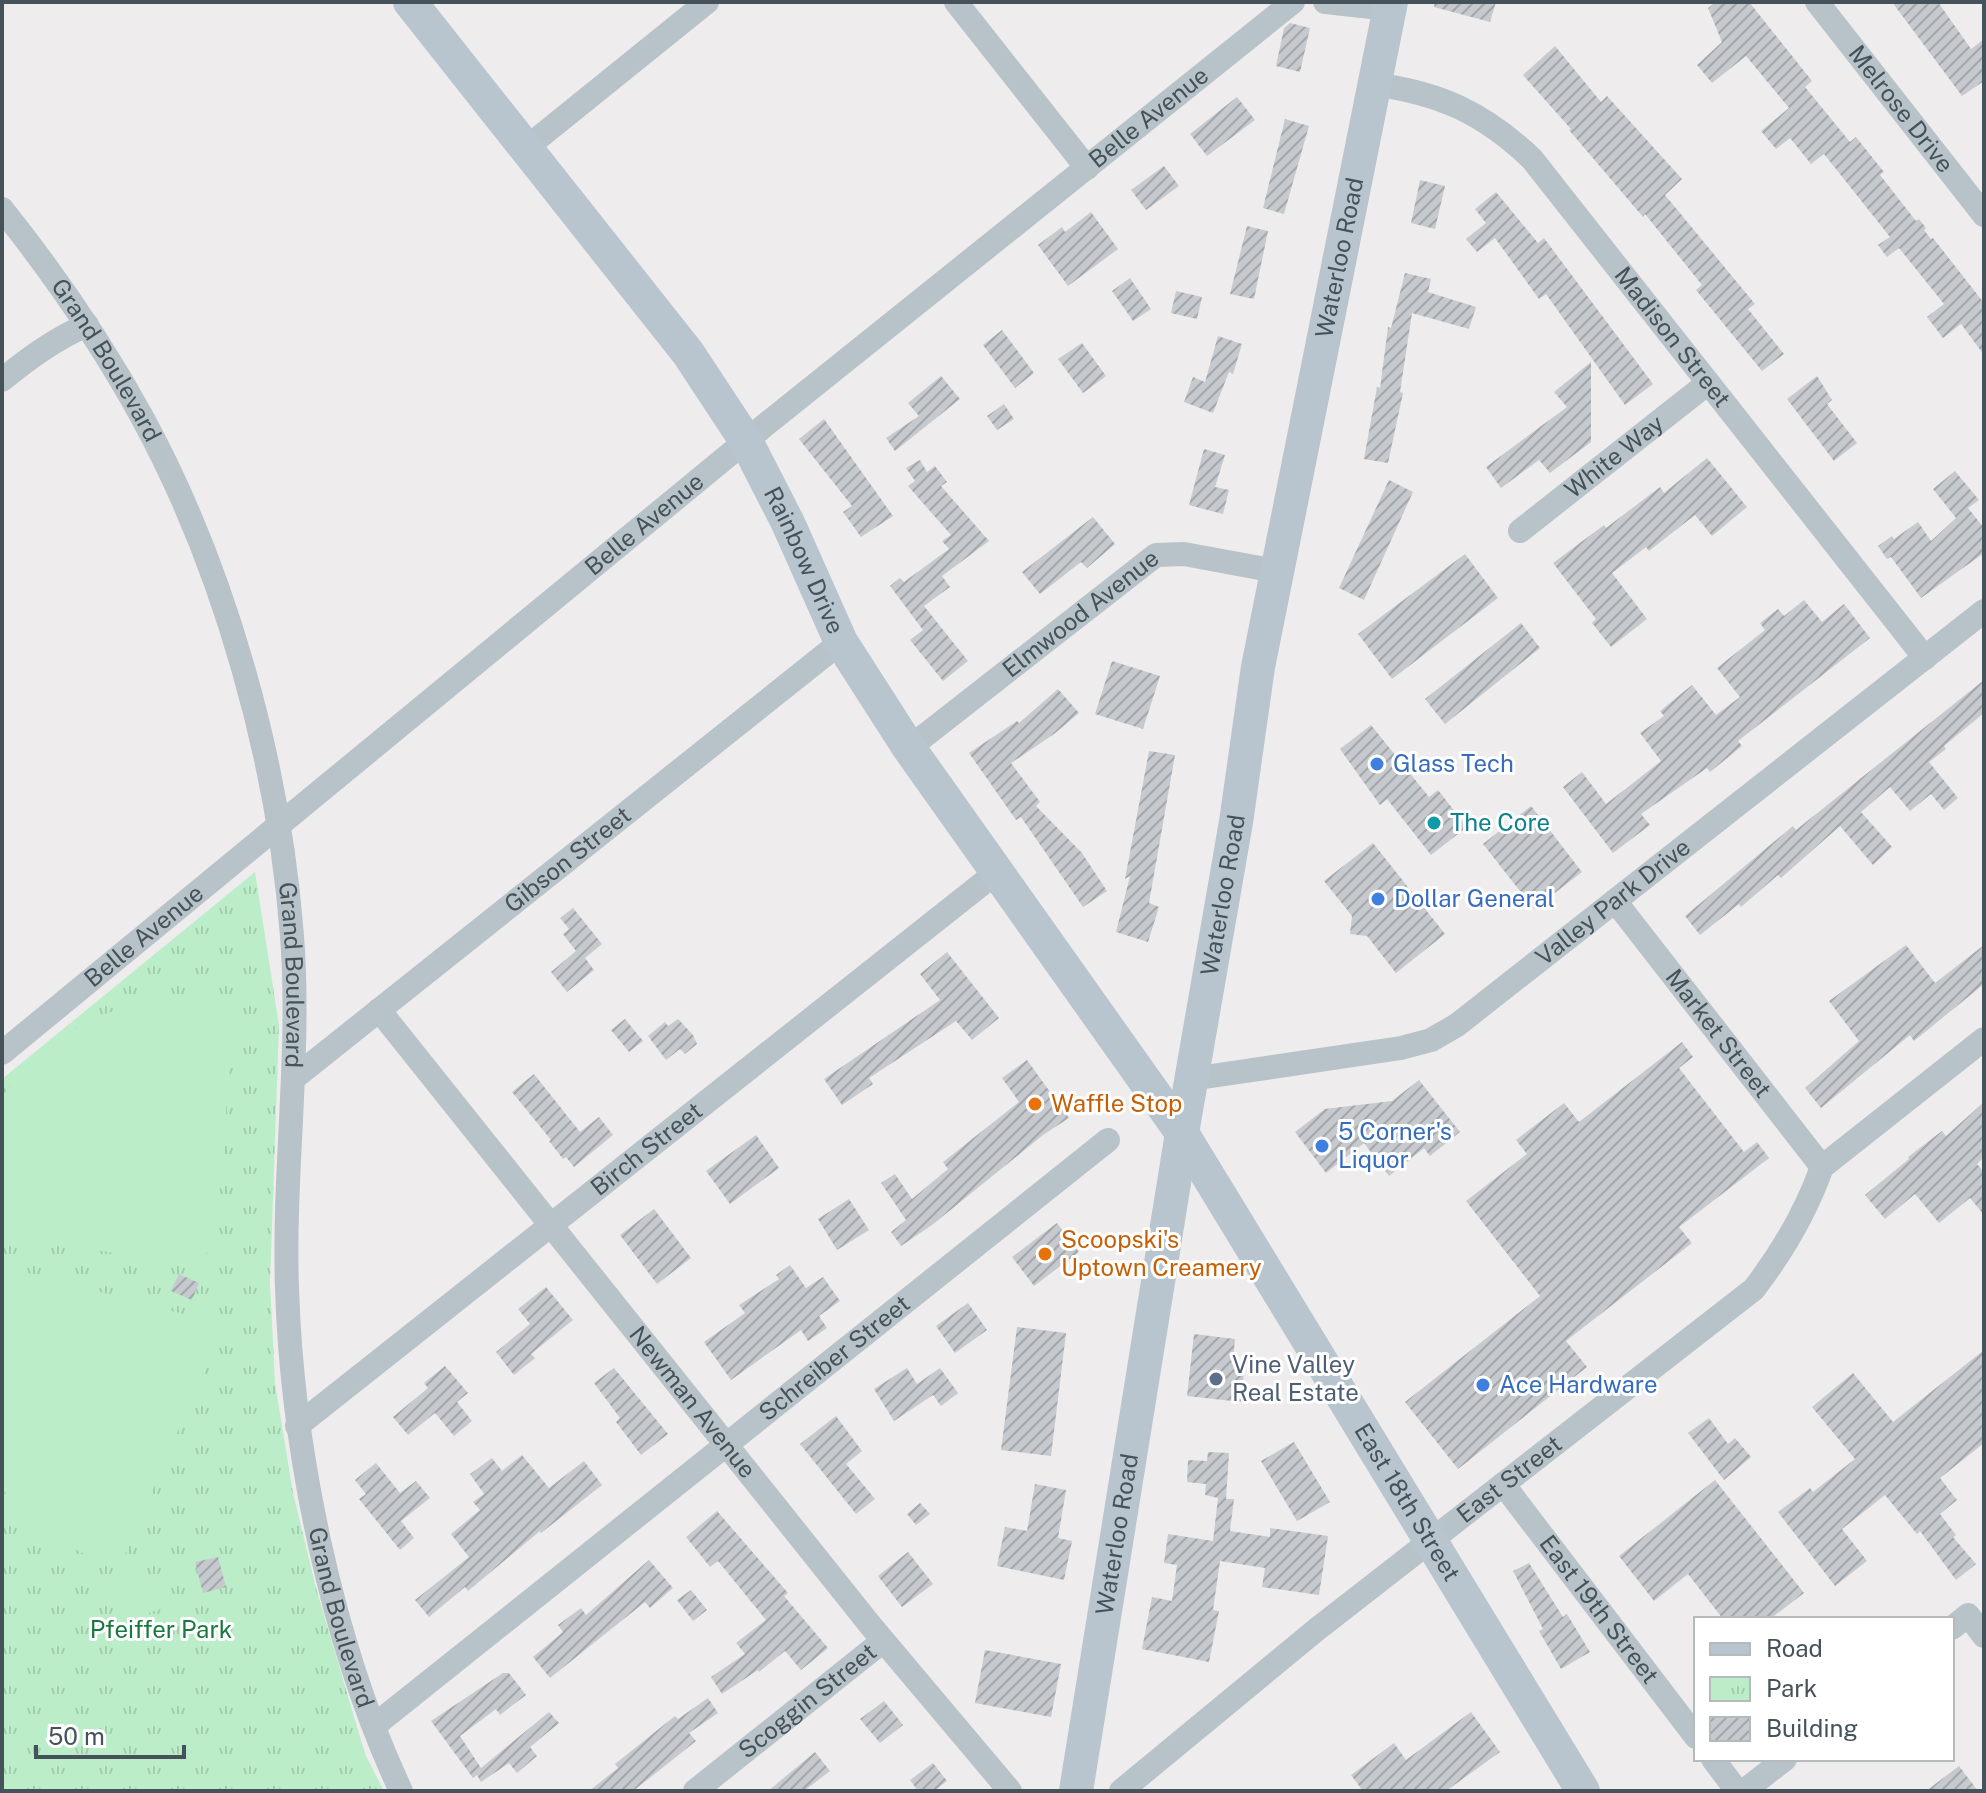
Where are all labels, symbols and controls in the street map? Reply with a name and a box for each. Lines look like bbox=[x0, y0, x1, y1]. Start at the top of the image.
street label: Melrose Drive bbox=[1843, 39, 1960, 177]
street label: Belle Avenue bbox=[1083, 60, 1214, 173]
street label: Waterloo Road bbox=[1309, 175, 1369, 340]
street label: Madison Street bbox=[1609, 261, 1737, 412]
street label: Grand Boulevard bbox=[46, 273, 168, 446]
street label: White Way bbox=[1559, 408, 1669, 503]
street label: Belle Avenue bbox=[579, 467, 709, 581]
street label: Rainbow Drive bbox=[759, 482, 851, 638]
street label: Elmwood Avenue bbox=[997, 543, 1164, 683]
place label: Glass Tech bbox=[1393, 749, 1514, 777]
marker: Glass Tech bbox=[1368, 755, 1386, 773]
street label: Gibson Street bbox=[498, 800, 636, 918]
place label: The Core bbox=[1450, 808, 1550, 836]
street label: Waterloo Road bbox=[1195, 813, 1250, 978]
marker: The Core bbox=[1425, 814, 1443, 832]
street label: Valley Park Drive bbox=[1530, 832, 1695, 971]
street label: Belle Avenue bbox=[79, 878, 208, 992]
street label: Grand Boulevard bbox=[274, 880, 310, 1069]
place label: Dollar General bbox=[1394, 884, 1555, 912]
marker: Dollar General bbox=[1369, 890, 1387, 908]
street label: Market Street bbox=[1660, 963, 1778, 1103]
place label: Waffle Stop bbox=[1051, 1089, 1182, 1117]
marker: Waffle Stop bbox=[1026, 1095, 1044, 1113]
street label: Birch Street bbox=[585, 1096, 707, 1201]
place label: 5 Corner's Liquor bbox=[1338, 1117, 1452, 1173]
marker: 5 Corner's Liquor bbox=[1313, 1137, 1331, 1155]
place label: Scoopski's Uptown Creamery bbox=[1061, 1225, 1262, 1281]
marker: Scoopski's Uptown Creamery bbox=[1036, 1245, 1054, 1263]
street label: Schreiber Street bbox=[753, 1289, 915, 1426]
street label: Newman Avenue bbox=[624, 1320, 762, 1483]
place label: Vine Valley Real Estate bbox=[1232, 1350, 1359, 1406]
marker: Vine Valley Real Estate bbox=[1207, 1370, 1225, 1388]
place label: Ace Hardware bbox=[1499, 1370, 1658, 1398]
marker: Ace Hardware bbox=[1474, 1376, 1492, 1394]
street label: East 18th Street bbox=[1349, 1418, 1467, 1586]
street label: East Street bbox=[1451, 1429, 1567, 1528]
street label: Waterloo Road bbox=[1090, 1451, 1143, 1617]
street label: Grand Boulevard bbox=[303, 1524, 380, 1711]
street label: East 19th Street bbox=[1534, 1529, 1665, 1689]
park label: Pfeiffer Park bbox=[90, 1615, 232, 1643]
legend bbox=[1694, 1617, 1954, 1761]
text: Road bbox=[1766, 1634, 1823, 1662]
street label: Scoggin Street bbox=[733, 1637, 881, 1764]
text: Park bbox=[1766, 1674, 1817, 1702]
scale bar bbox=[36, 1709, 184, 1759]
text: Building bbox=[1766, 1714, 1858, 1742]
text: 50 m bbox=[48, 1722, 105, 1750]

